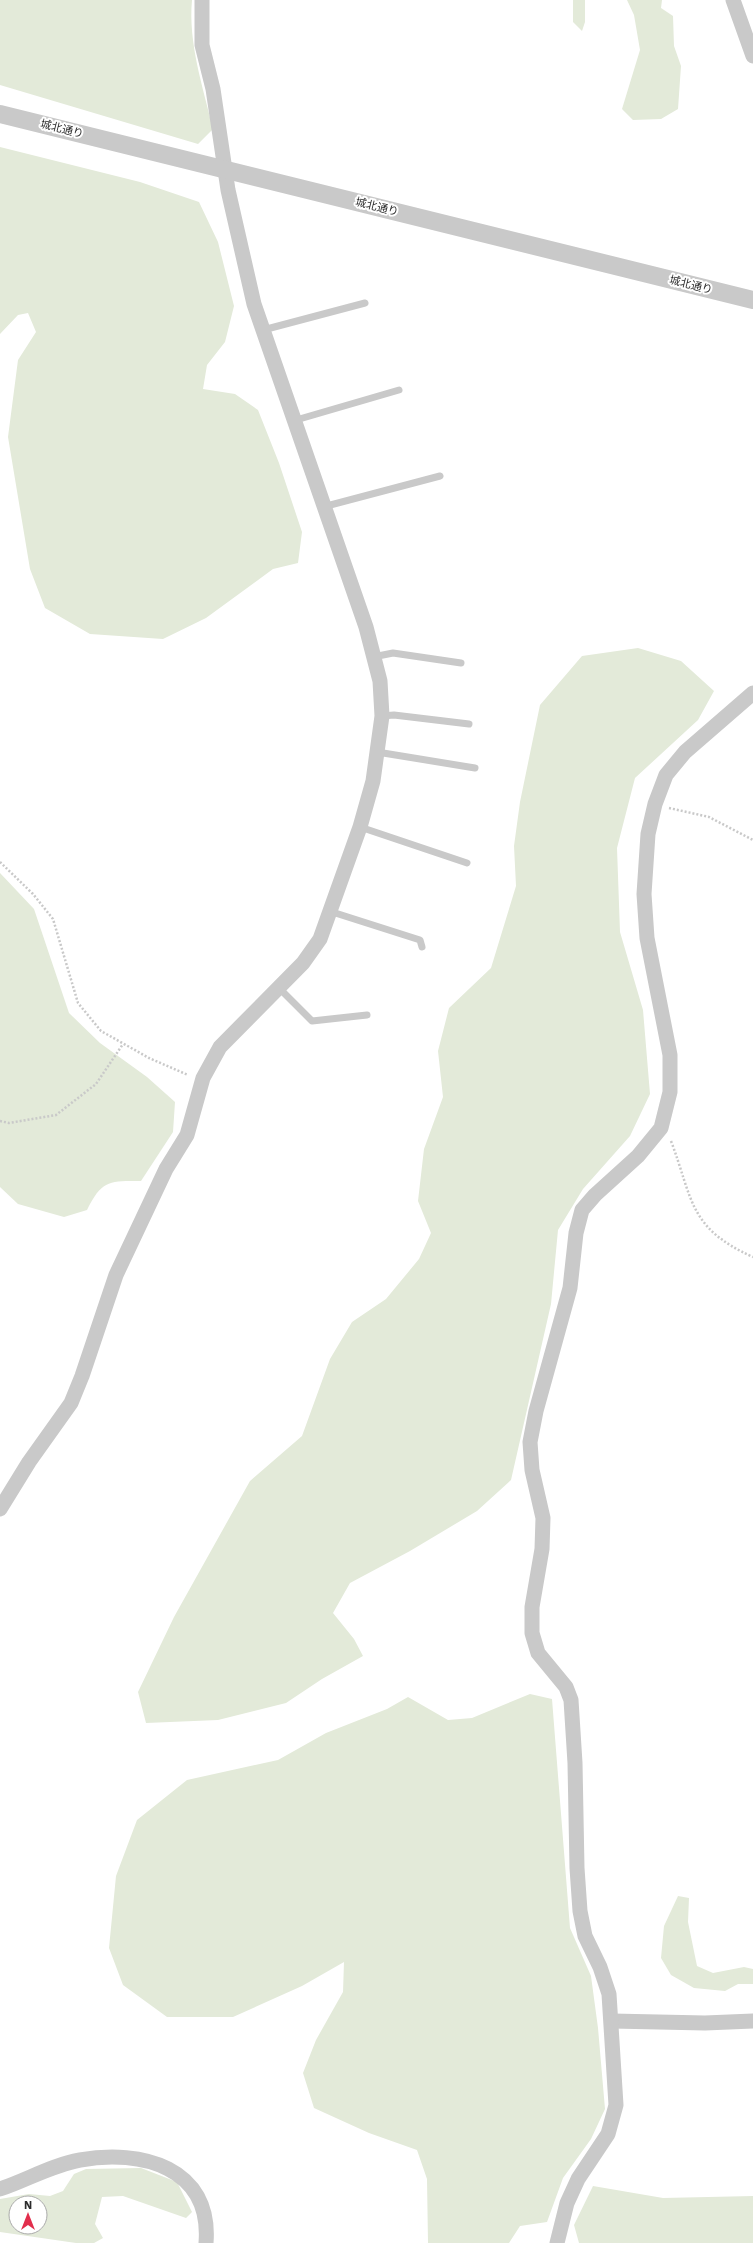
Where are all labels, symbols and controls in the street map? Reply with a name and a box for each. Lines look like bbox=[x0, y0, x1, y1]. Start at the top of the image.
street label: 城北通り bbox=[39, 117, 85, 141]
street label: 城北通り bbox=[354, 195, 400, 219]
street label: 城北通り bbox=[668, 273, 714, 297]
north arrow bbox=[8, 2195, 48, 2235]
text: N bbox=[24, 2199, 32, 2212]

